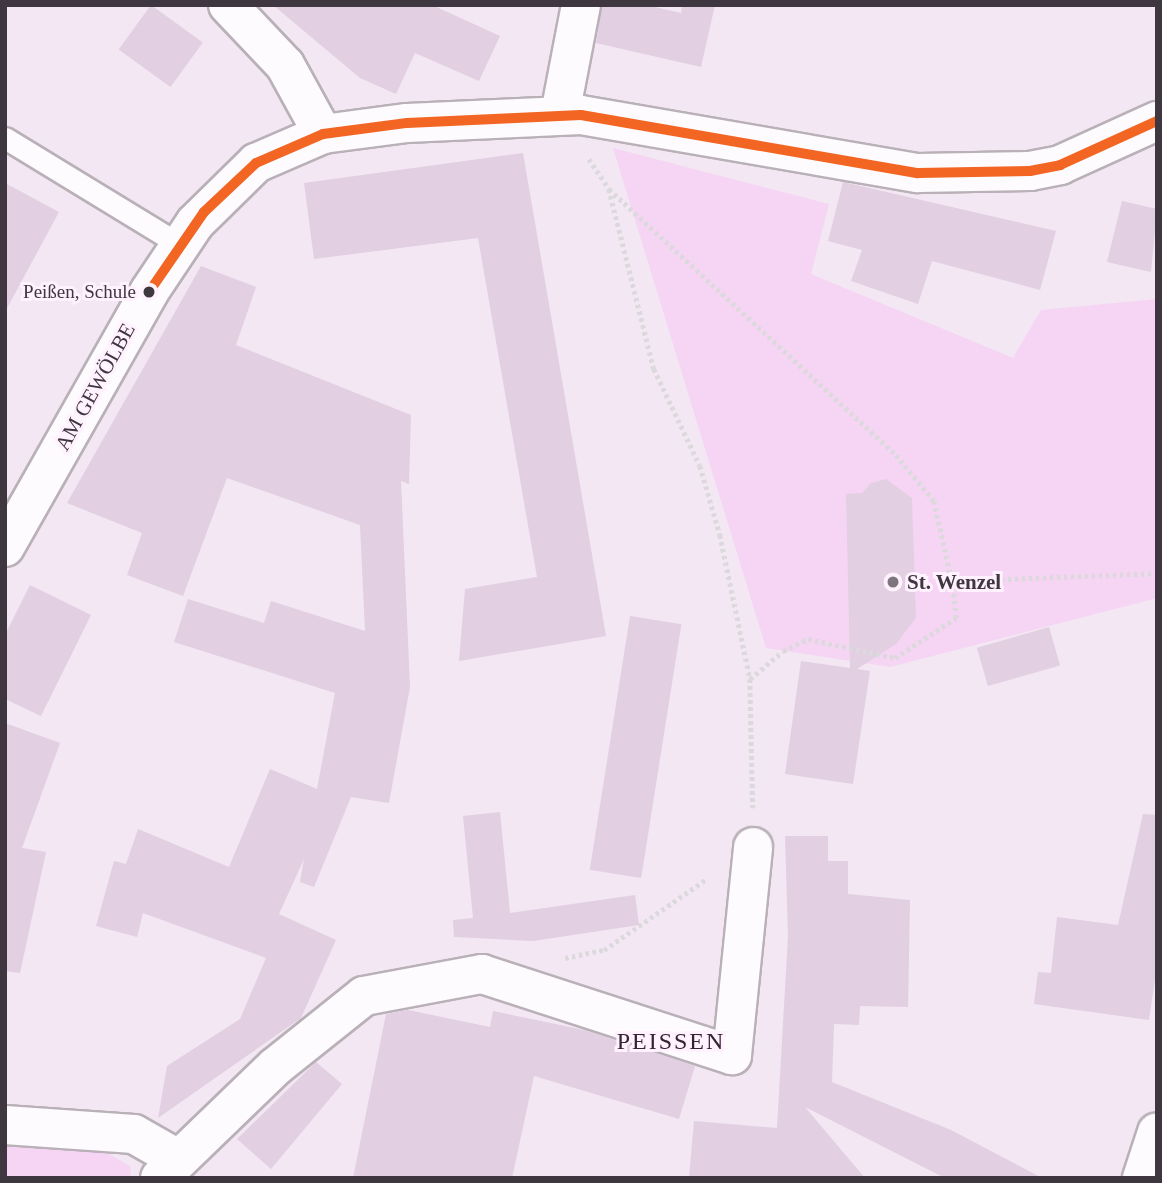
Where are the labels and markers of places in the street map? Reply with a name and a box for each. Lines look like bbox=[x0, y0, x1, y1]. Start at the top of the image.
place label: Peißen, Schule bbox=[23, 281, 136, 303]
marker: Peißen, Schule bbox=[142, 285, 156, 299]
place label: St. Wenzel bbox=[907, 569, 1001, 595]
marker: St. Wenzel bbox=[885, 574, 901, 590]

